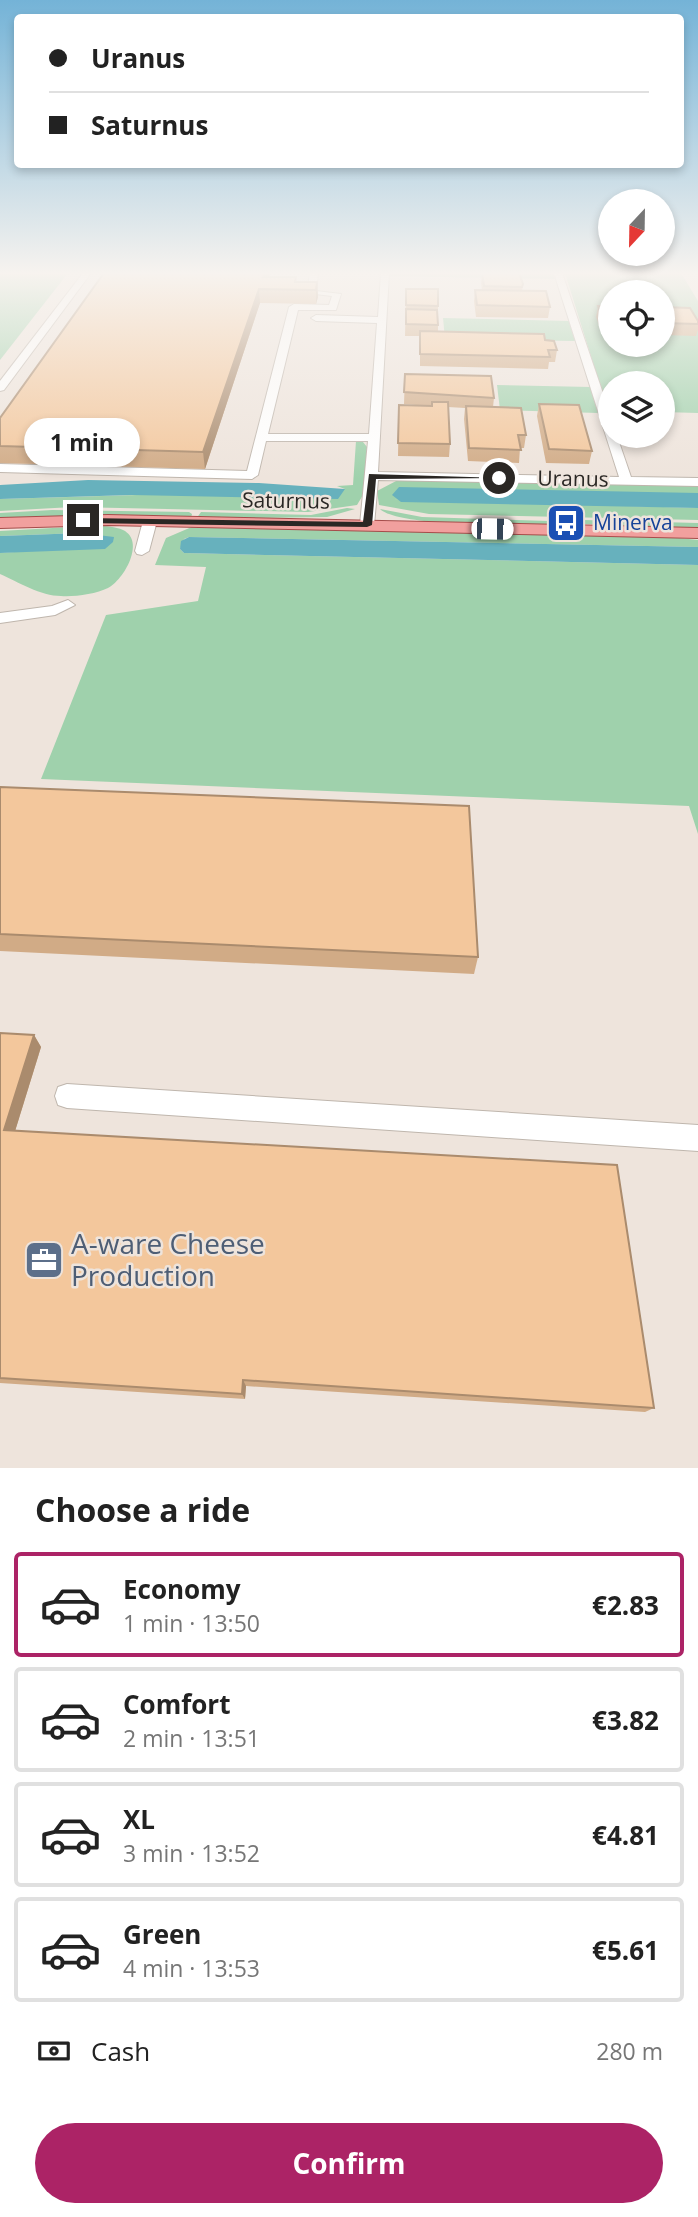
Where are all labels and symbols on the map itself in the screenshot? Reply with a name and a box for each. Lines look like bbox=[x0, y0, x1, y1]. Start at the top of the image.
north arrow bbox=[598, 189, 676, 266]
callout: 1 min bbox=[25, 419, 141, 468]
route start bbox=[483, 462, 515, 494]
street label: Uranus bbox=[537, 463, 609, 493]
street label: Saturnus bbox=[242, 485, 330, 515]
bus stop icon: Minerva bbox=[545, 502, 587, 544]
route end bbox=[67, 504, 99, 536]
place label: Minerva bbox=[593, 508, 673, 536]
car bbox=[471, 518, 514, 540]
place label: A-ware Cheese Production bbox=[71, 1224, 265, 1294]
office icon: A-ware Cheese Production bbox=[23, 1239, 65, 1281]

